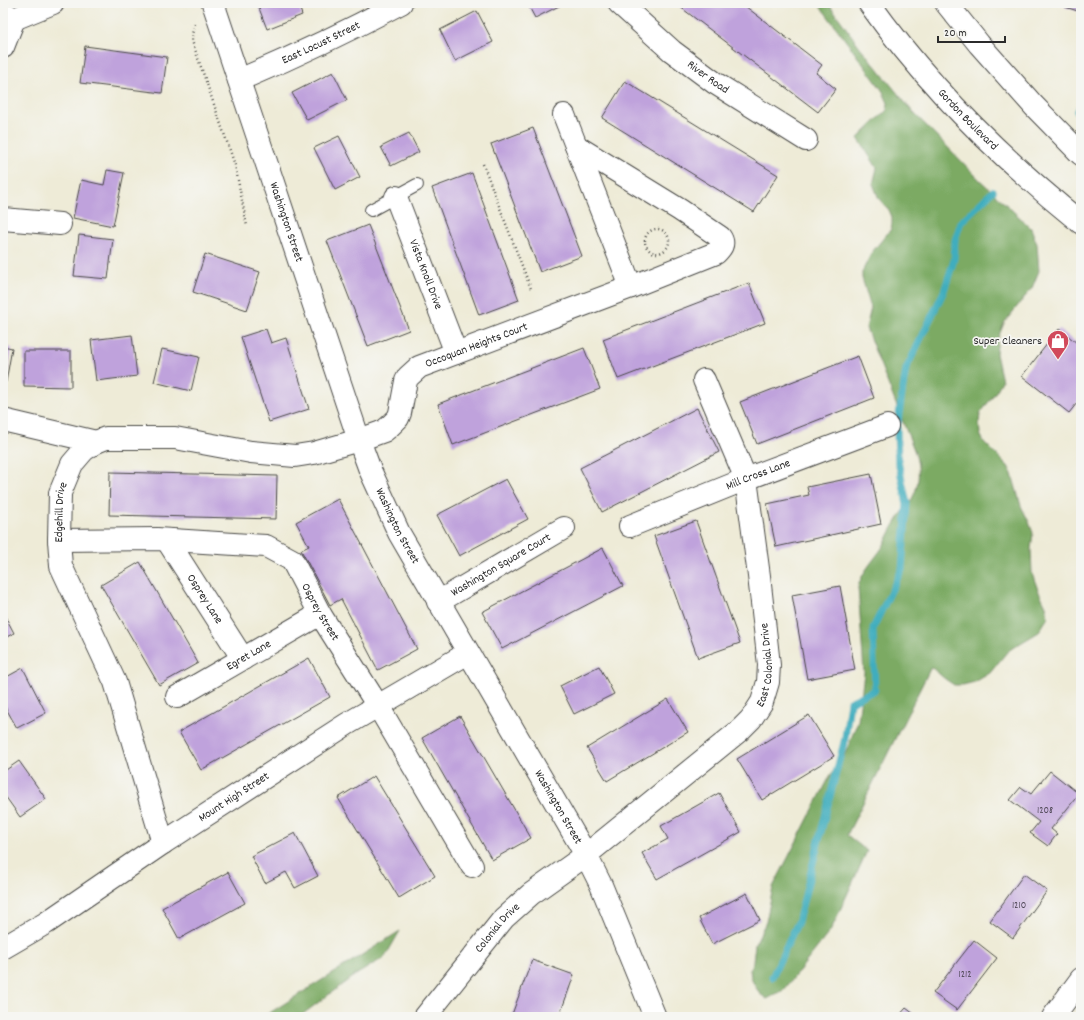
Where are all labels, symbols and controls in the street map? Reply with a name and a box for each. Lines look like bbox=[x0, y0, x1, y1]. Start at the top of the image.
street label: East Locust Street bbox=[279, 17, 364, 69]
scale bar bbox=[938, 18, 1005, 44]
text: 20 m bbox=[944, 25, 967, 42]
street label: River Road bbox=[683, 56, 732, 98]
street label: Gordon Boulevard bbox=[934, 85, 1002, 154]
street label: Washington Street bbox=[265, 180, 308, 265]
street label: Vista Knoll Drive bbox=[405, 237, 447, 312]
street label: Occoquan Heights Court bbox=[423, 318, 531, 372]
shop icon: Super Cleaners bbox=[1045, 328, 1071, 361]
place label: Super Cleaners bbox=[974, 333, 1042, 350]
street label: Mill Cross Lane bbox=[723, 455, 793, 495]
street label: Edgehill Drive bbox=[50, 479, 72, 543]
street label: Washington Street bbox=[371, 485, 424, 568]
street label: Washington Square Court bbox=[448, 529, 555, 601]
street label: Osprey Lane bbox=[182, 571, 227, 627]
street label: Osprey Street bbox=[297, 580, 344, 645]
street label: East Colonial Drive bbox=[752, 622, 777, 711]
street label: Egret Lane bbox=[223, 636, 274, 675]
street label: Washington Street bbox=[530, 767, 587, 848]
street label: Mount High Street bbox=[195, 768, 273, 826]
house number: 1208 bbox=[1037, 804, 1053, 818]
street label: Colonial Drive bbox=[471, 899, 524, 957]
house number: 1210 bbox=[1012, 899, 1026, 913]
house number: 1212 bbox=[958, 968, 972, 982]

